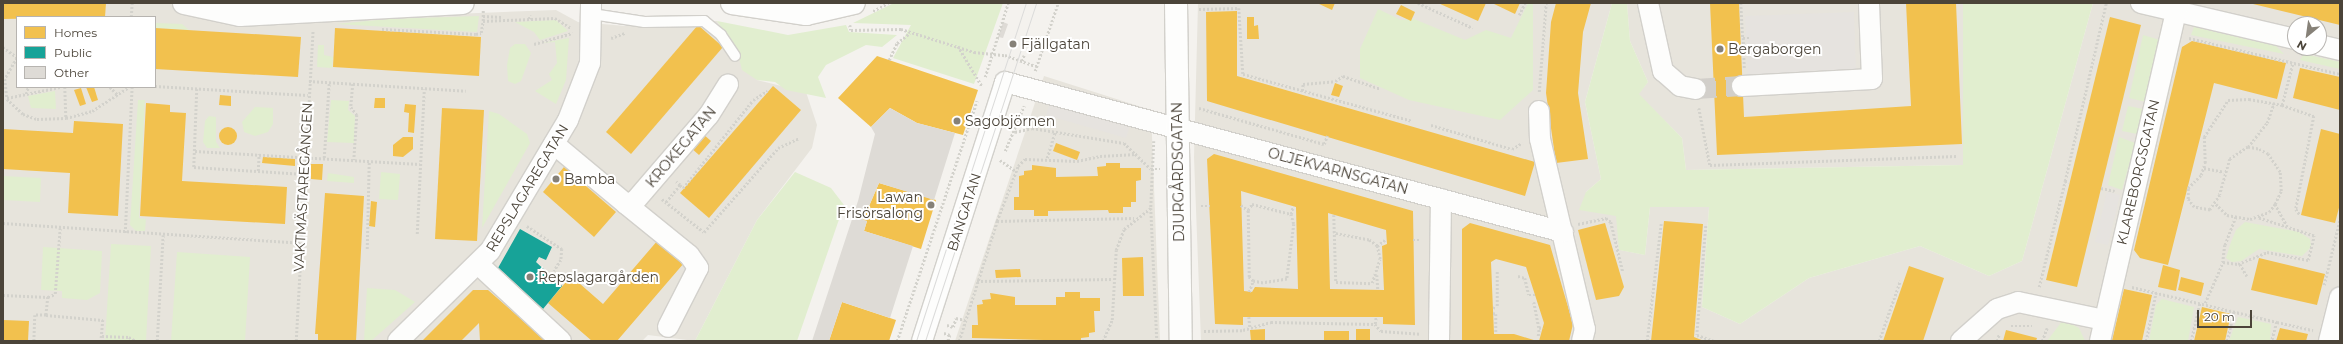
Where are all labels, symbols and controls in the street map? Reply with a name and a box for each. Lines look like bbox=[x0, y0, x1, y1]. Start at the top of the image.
legend bbox=[16, 16, 156, 88]
north arrow bbox=[2287, 16, 2327, 56]
text: Homes bbox=[54, 25, 97, 40]
place label: Fjällgatan bbox=[1021, 36, 1090, 52]
text: N bbox=[2294, 37, 2309, 54]
marker: Fjällgatan bbox=[1008, 39, 1018, 49]
place label: Bergaborgen bbox=[1728, 41, 1822, 57]
marker: Bergaborgen bbox=[1715, 44, 1725, 54]
text: Public bbox=[54, 45, 92, 60]
text: Other bbox=[54, 65, 89, 80]
street label: KLAREBORGSGATAN bbox=[2113, 98, 2163, 246]
street label: VAKTMÄSTAREGÅNGEN bbox=[290, 102, 316, 272]
street label: DJURGÅRDSGATAN bbox=[1168, 102, 1188, 242]
street label: KROKEGATAN bbox=[642, 103, 720, 191]
place label: Sagobjörnen bbox=[965, 113, 1055, 129]
marker: Sagobjörnen bbox=[952, 116, 962, 126]
street label: REPSLAGAREGATAN bbox=[482, 121, 572, 255]
street label: OLJEKVARNSGATAN bbox=[1266, 144, 1410, 198]
place label: Bamba bbox=[564, 171, 615, 187]
street label: BANGATAN bbox=[943, 171, 985, 253]
marker: Bamba bbox=[551, 174, 561, 184]
place label: Lawan Frisörsalong bbox=[837, 189, 923, 222]
marker: Lawan Frisörsalong bbox=[926, 200, 936, 210]
place label: Repslagargården bbox=[538, 269, 659, 285]
marker: Repslagargården bbox=[525, 272, 535, 282]
scale bar bbox=[2199, 302, 2254, 328]
text: 20 m bbox=[2204, 309, 2235, 324]

